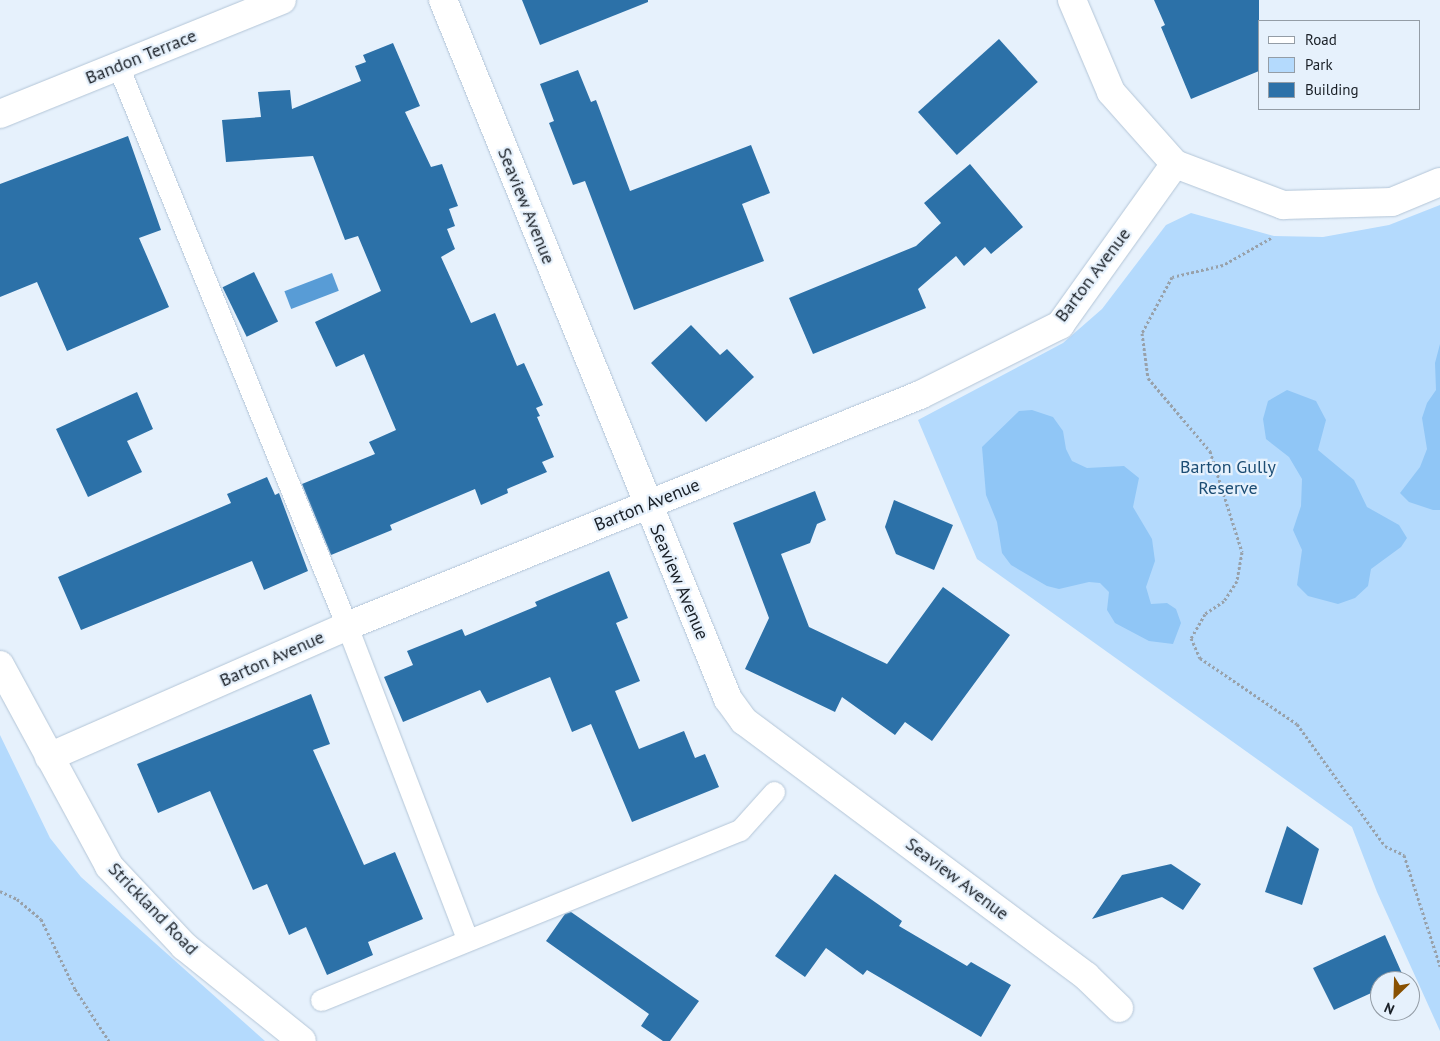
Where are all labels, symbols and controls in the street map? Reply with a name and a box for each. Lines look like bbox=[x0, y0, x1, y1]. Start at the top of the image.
legend bbox=[1258, 20, 1420, 110]
street label: Bandon Terrace bbox=[82, 25, 200, 89]
text: Road bbox=[1305, 30, 1337, 49]
text: Park bbox=[1305, 55, 1333, 74]
text: Building bbox=[1305, 80, 1359, 99]
street label: Seaview Avenue bbox=[493, 144, 559, 268]
street label: Barton Avenue bbox=[1051, 224, 1135, 326]
park label: Barton Gully Reserve bbox=[1180, 457, 1276, 499]
street label: Barton Avenue bbox=[591, 474, 703, 536]
street label: Seaview Avenue bbox=[645, 521, 713, 643]
street label: Barton Avenue bbox=[216, 626, 328, 692]
street label: Seaview Avenue bbox=[901, 833, 1013, 925]
street label: Strickland Road bbox=[104, 858, 202, 960]
north arrow bbox=[1370, 971, 1420, 1021]
text: N bbox=[1381, 999, 1397, 1019]

